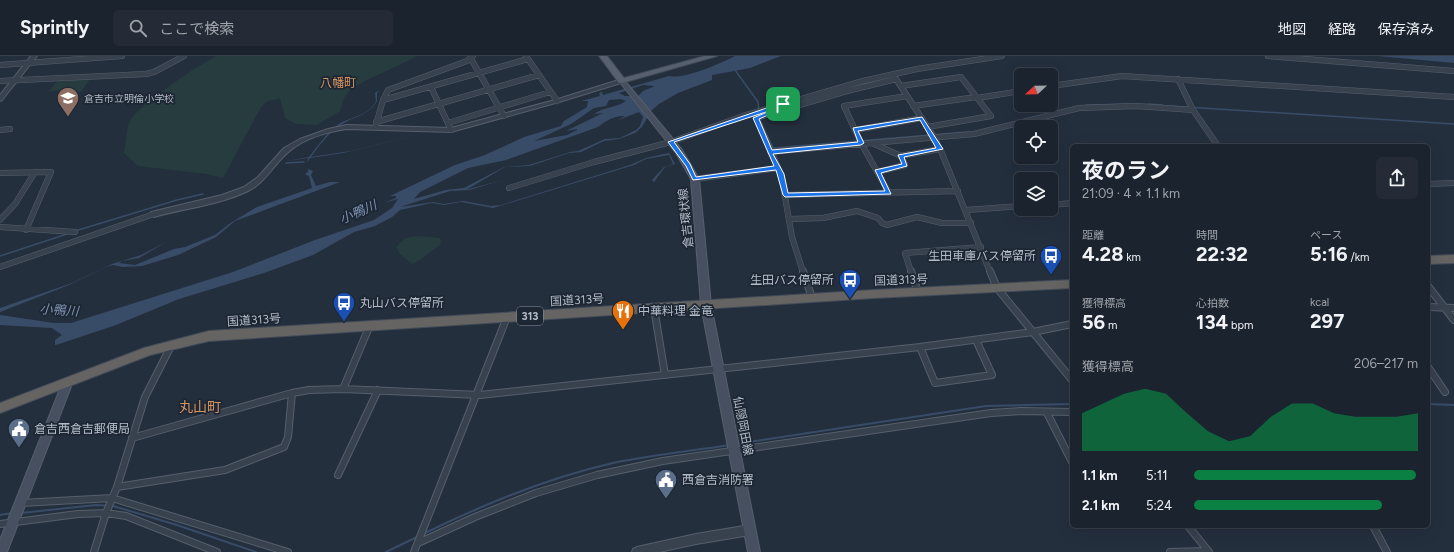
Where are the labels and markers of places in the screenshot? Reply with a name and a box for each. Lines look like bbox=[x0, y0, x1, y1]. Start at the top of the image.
school or university icon: 倉吉市立明倫小学校 bbox=[55, 85, 81, 118]
pin bbox=[766, 87, 800, 121]
place label: 倉吉市立明倫小学校 bbox=[84, 92, 174, 105]
bus stop icon: 生田車庫バス停留所 bbox=[1038, 243, 1064, 276]
place label: 生田車庫バス停留所 bbox=[928, 249, 1036, 263]
bus stop icon: 生田バス停留所 bbox=[837, 267, 863, 300]
place label: 生田バス停留所 bbox=[750, 273, 834, 287]
bus stop icon: 丸山バス停留所 bbox=[331, 290, 357, 323]
place label: 丸山バス停留所 bbox=[360, 296, 444, 310]
restaurant icon: 中華料理 金竜 bbox=[610, 298, 636, 331]
place label: 中華料理 金竜 bbox=[638, 304, 713, 318]
public building icon: 倉吉西倉吉郵便局 bbox=[6, 416, 32, 449]
place label: 倉吉西倉吉郵便局 bbox=[34, 422, 130, 436]
public building icon: 西倉吉消防署 bbox=[653, 467, 679, 500]
place label: 西倉吉消防署 bbox=[682, 473, 754, 487]

